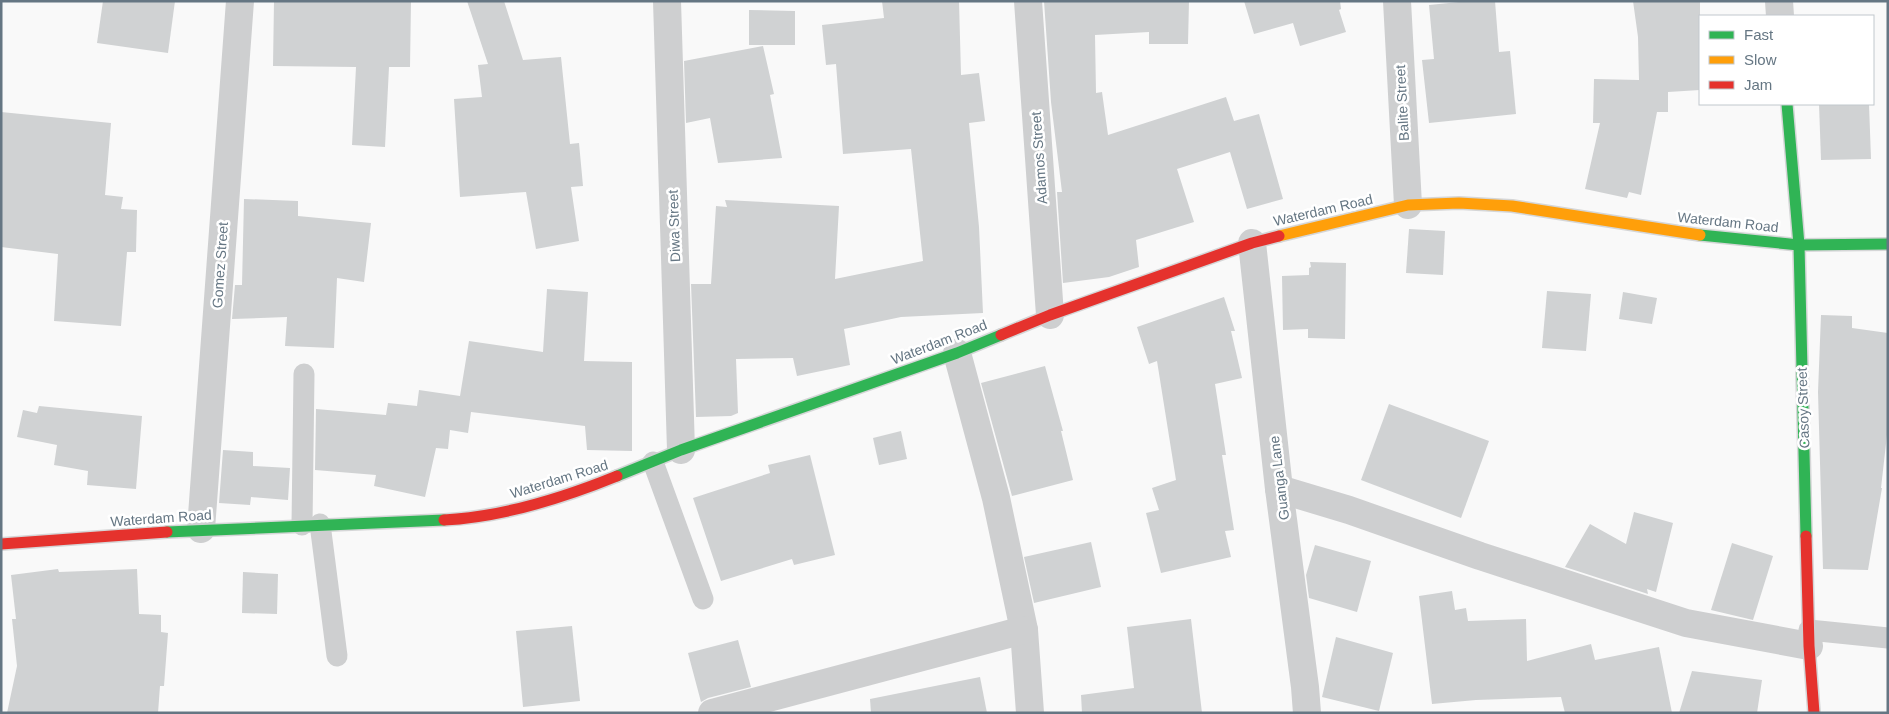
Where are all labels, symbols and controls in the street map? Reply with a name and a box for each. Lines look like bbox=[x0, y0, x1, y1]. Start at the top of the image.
legend bbox=[1699, 15, 1874, 105]
text: Fast bbox=[1744, 26, 1774, 43]
text: Slow bbox=[1744, 51, 1777, 68]
street label: Balite Street bbox=[1392, 64, 1412, 141]
text: Jam bbox=[1744, 76, 1772, 93]
street label: Adamos Street bbox=[1028, 111, 1050, 205]
street label: Diwa Street bbox=[665, 189, 683, 262]
street label: Waterdam Road bbox=[1272, 191, 1374, 229]
street label: Waterdam Road bbox=[1677, 209, 1779, 235]
street label: Gomez Street bbox=[209, 221, 231, 309]
street label: Waterdam Road bbox=[889, 316, 989, 368]
street label: Casoy Street bbox=[1794, 367, 1812, 449]
street label: Guanga Lane bbox=[1266, 435, 1292, 521]
street label: Waterdam Road bbox=[508, 457, 610, 501]
street label: Waterdam Road bbox=[110, 506, 212, 530]

